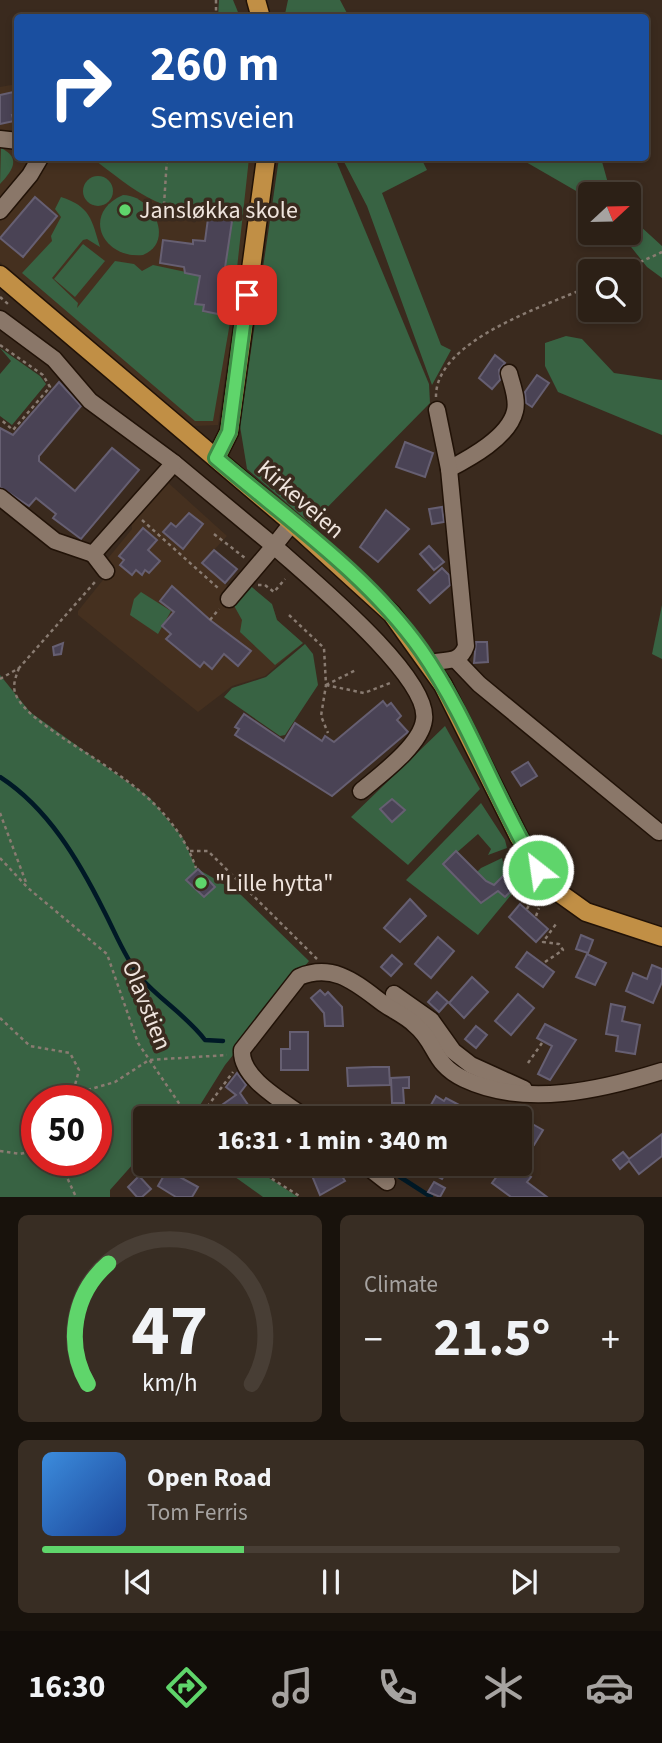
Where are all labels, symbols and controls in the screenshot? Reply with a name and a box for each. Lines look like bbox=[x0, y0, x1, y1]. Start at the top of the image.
text: 260 m bbox=[150, 30, 279, 100]
icon: right bbox=[35, 42, 126, 133]
text: Semsveien bbox=[150, 95, 295, 141]
north arrow bbox=[578, 182, 640, 245]
map controls bbox=[578, 182, 641, 322]
place label: Jansløkka skole bbox=[139, 193, 298, 228]
marker: Jansløkka skole bbox=[117, 202, 133, 218]
button: search bbox=[578, 259, 641, 322]
pin bbox=[217, 265, 277, 325]
icon: arrive bbox=[228, 276, 266, 314]
street label: Kirkeveien bbox=[249, 452, 352, 547]
position arrow bbox=[501, 833, 575, 907]
place label: "Lille hytta" bbox=[215, 866, 334, 901]
marker: "Lille hytta" bbox=[193, 875, 209, 891]
street label: Olavstien bbox=[113, 955, 180, 1055]
speed limit sign: 50 bbox=[21, 1085, 112, 1176]
text: 16:31 · 1 min · 340 m bbox=[217, 1122, 448, 1159]
text: Climate bbox=[364, 1268, 438, 1301]
text: 47 bbox=[132, 1280, 208, 1384]
text: 21.5° bbox=[434, 1302, 550, 1376]
text: − bbox=[364, 1313, 383, 1367]
text: + bbox=[601, 1313, 620, 1367]
text: km/h bbox=[142, 1365, 198, 1401]
text: Open Road bbox=[147, 1459, 272, 1496]
text: Tom Ferris bbox=[147, 1496, 248, 1529]
icon: previous bbox=[119, 1563, 157, 1601]
icon: pause bbox=[312, 1563, 350, 1601]
icon: next bbox=[505, 1563, 543, 1601]
icon: directions bbox=[162, 1663, 211, 1712]
icon: music bbox=[268, 1663, 317, 1712]
icon: phone bbox=[373, 1663, 422, 1712]
icon: climate bbox=[479, 1663, 528, 1712]
icon: car bbox=[585, 1663, 634, 1712]
text: 16:30 bbox=[28, 1664, 106, 1710]

